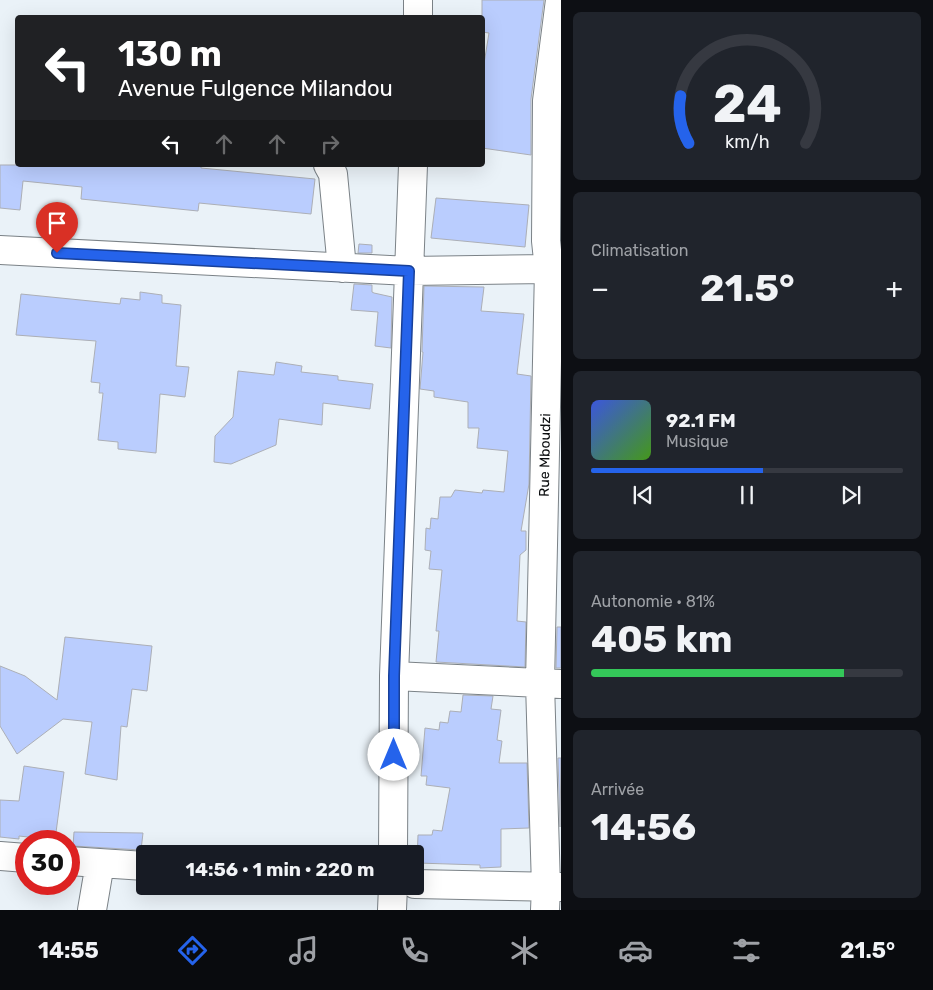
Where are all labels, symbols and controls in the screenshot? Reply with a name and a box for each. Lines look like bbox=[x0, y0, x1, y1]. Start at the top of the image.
text: 130 m bbox=[118, 33, 222, 75]
icon: left bbox=[35, 35, 100, 100]
text: 24 bbox=[712, 73, 782, 135]
text: Avenue Fulgence Milandou bbox=[118, 75, 393, 102]
icon: left bbox=[157, 130, 185, 158]
icon: ahead bbox=[210, 130, 238, 158]
icon: ahead bbox=[263, 130, 291, 158]
icon: right bbox=[316, 130, 344, 158]
text: km/h bbox=[725, 131, 769, 152]
pin bbox=[36, 202, 78, 253]
icon: arrive bbox=[43, 209, 71, 237]
text: Climatisation bbox=[591, 241, 688, 260]
text: 21.5° bbox=[700, 265, 795, 311]
text: − bbox=[591, 272, 609, 305]
text: + bbox=[886, 272, 903, 305]
text: 92.1 FM bbox=[666, 409, 736, 432]
street label: Rue Mboudzi bbox=[536, 413, 554, 497]
text: Musique bbox=[666, 432, 729, 451]
icon: previous bbox=[629, 481, 657, 509]
icon: pause bbox=[733, 481, 761, 509]
icon: next bbox=[837, 481, 865, 509]
text: Autonomie · 81% bbox=[591, 592, 715, 611]
text: 405 km bbox=[591, 616, 732, 662]
position arrow bbox=[367, 728, 419, 780]
text: Arrivée bbox=[591, 780, 644, 799]
text: 14:56 bbox=[591, 804, 696, 850]
speed limit sign: 30 bbox=[15, 830, 80, 895]
text: 14:56 · 1 min · 220 m bbox=[186, 858, 374, 881]
icon: directions bbox=[175, 933, 210, 968]
icon: music bbox=[286, 933, 321, 968]
icon: phone bbox=[397, 933, 432, 968]
icon: climate bbox=[507, 933, 542, 968]
icon: car bbox=[618, 933, 653, 968]
icon: filters bbox=[729, 933, 764, 968]
text: 14:55 bbox=[38, 937, 99, 964]
text: 21.5° bbox=[840, 937, 895, 964]

